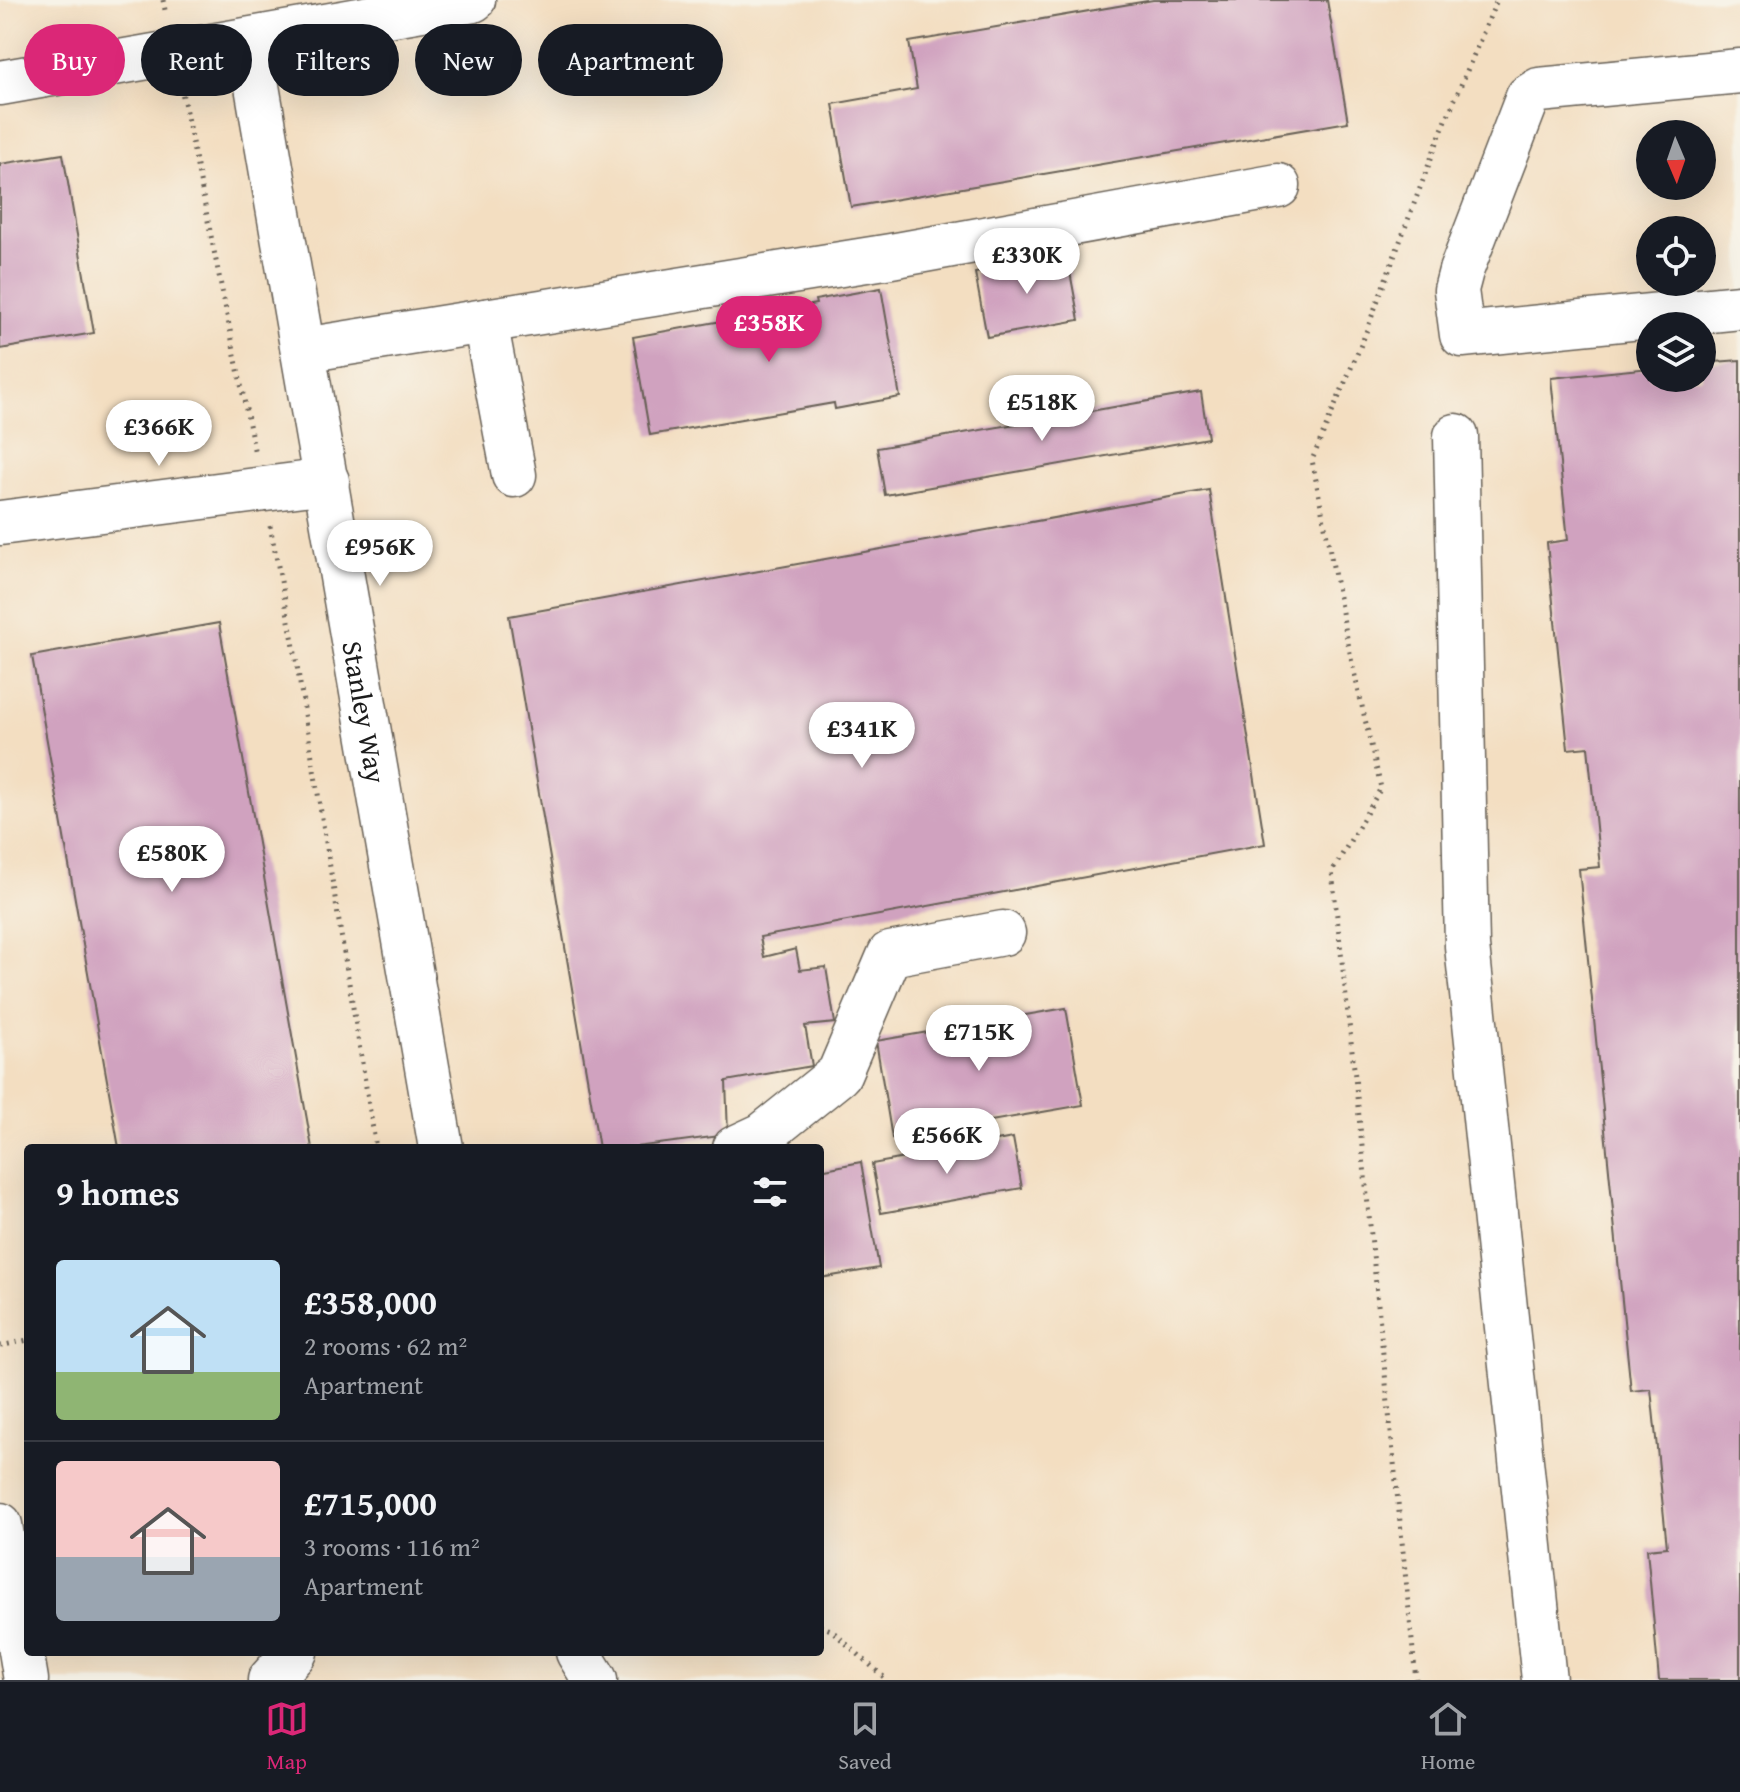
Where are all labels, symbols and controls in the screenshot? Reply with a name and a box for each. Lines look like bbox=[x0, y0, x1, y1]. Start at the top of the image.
chip: Buy bbox=[24, 24, 125, 96]
chip: Rent bbox=[141, 24, 252, 96]
chip: Filters bbox=[268, 24, 399, 96]
chip: New bbox=[415, 24, 522, 96]
chip: Apartment bbox=[538, 24, 723, 96]
north arrow bbox=[1636, 120, 1716, 200]
map controls bbox=[1636, 120, 1716, 392]
button: locate bbox=[1636, 216, 1716, 296]
pin: £330K bbox=[971, 228, 1083, 296]
text: £330K bbox=[992, 234, 1062, 273]
pin: £358K bbox=[713, 296, 825, 364]
text: £358K bbox=[734, 302, 804, 341]
button: layers bbox=[1636, 312, 1716, 392]
pin: £518K bbox=[986, 375, 1098, 443]
text: £518K bbox=[1007, 381, 1077, 420]
pin: £366K bbox=[103, 400, 215, 468]
text: £366K bbox=[124, 406, 194, 445]
pin: £956K bbox=[324, 520, 436, 588]
text: £956K bbox=[345, 526, 415, 565]
street label: Stanley Way bbox=[333, 638, 398, 786]
pin: £341K bbox=[806, 702, 918, 770]
text: £341K bbox=[827, 708, 897, 747]
pin: £580K bbox=[116, 826, 228, 894]
text: £580K bbox=[137, 832, 207, 871]
pin: £715K bbox=[923, 1005, 1035, 1073]
text: £715K bbox=[944, 1011, 1014, 1050]
pin: £566K bbox=[891, 1108, 1003, 1176]
text: £566K bbox=[912, 1114, 982, 1153]
text: 9 homes bbox=[56, 1168, 180, 1217]
icon: filters bbox=[748, 1170, 792, 1214]
text: £358,000 bbox=[304, 1277, 437, 1326]
icon: home bbox=[120, 1292, 216, 1388]
text: 2 rooms · 62 m² bbox=[304, 1326, 467, 1365]
text: Apartment bbox=[304, 1365, 423, 1404]
text: £715,000 bbox=[304, 1478, 437, 1527]
icon: home bbox=[120, 1493, 216, 1589]
text: 3 rooms · 116 m² bbox=[304, 1527, 480, 1566]
text: Apartment bbox=[304, 1566, 423, 1605]
tab: Map bbox=[265, 1697, 309, 1777]
tab: Saved bbox=[838, 1697, 892, 1777]
tab: Home bbox=[1421, 1697, 1475, 1777]

